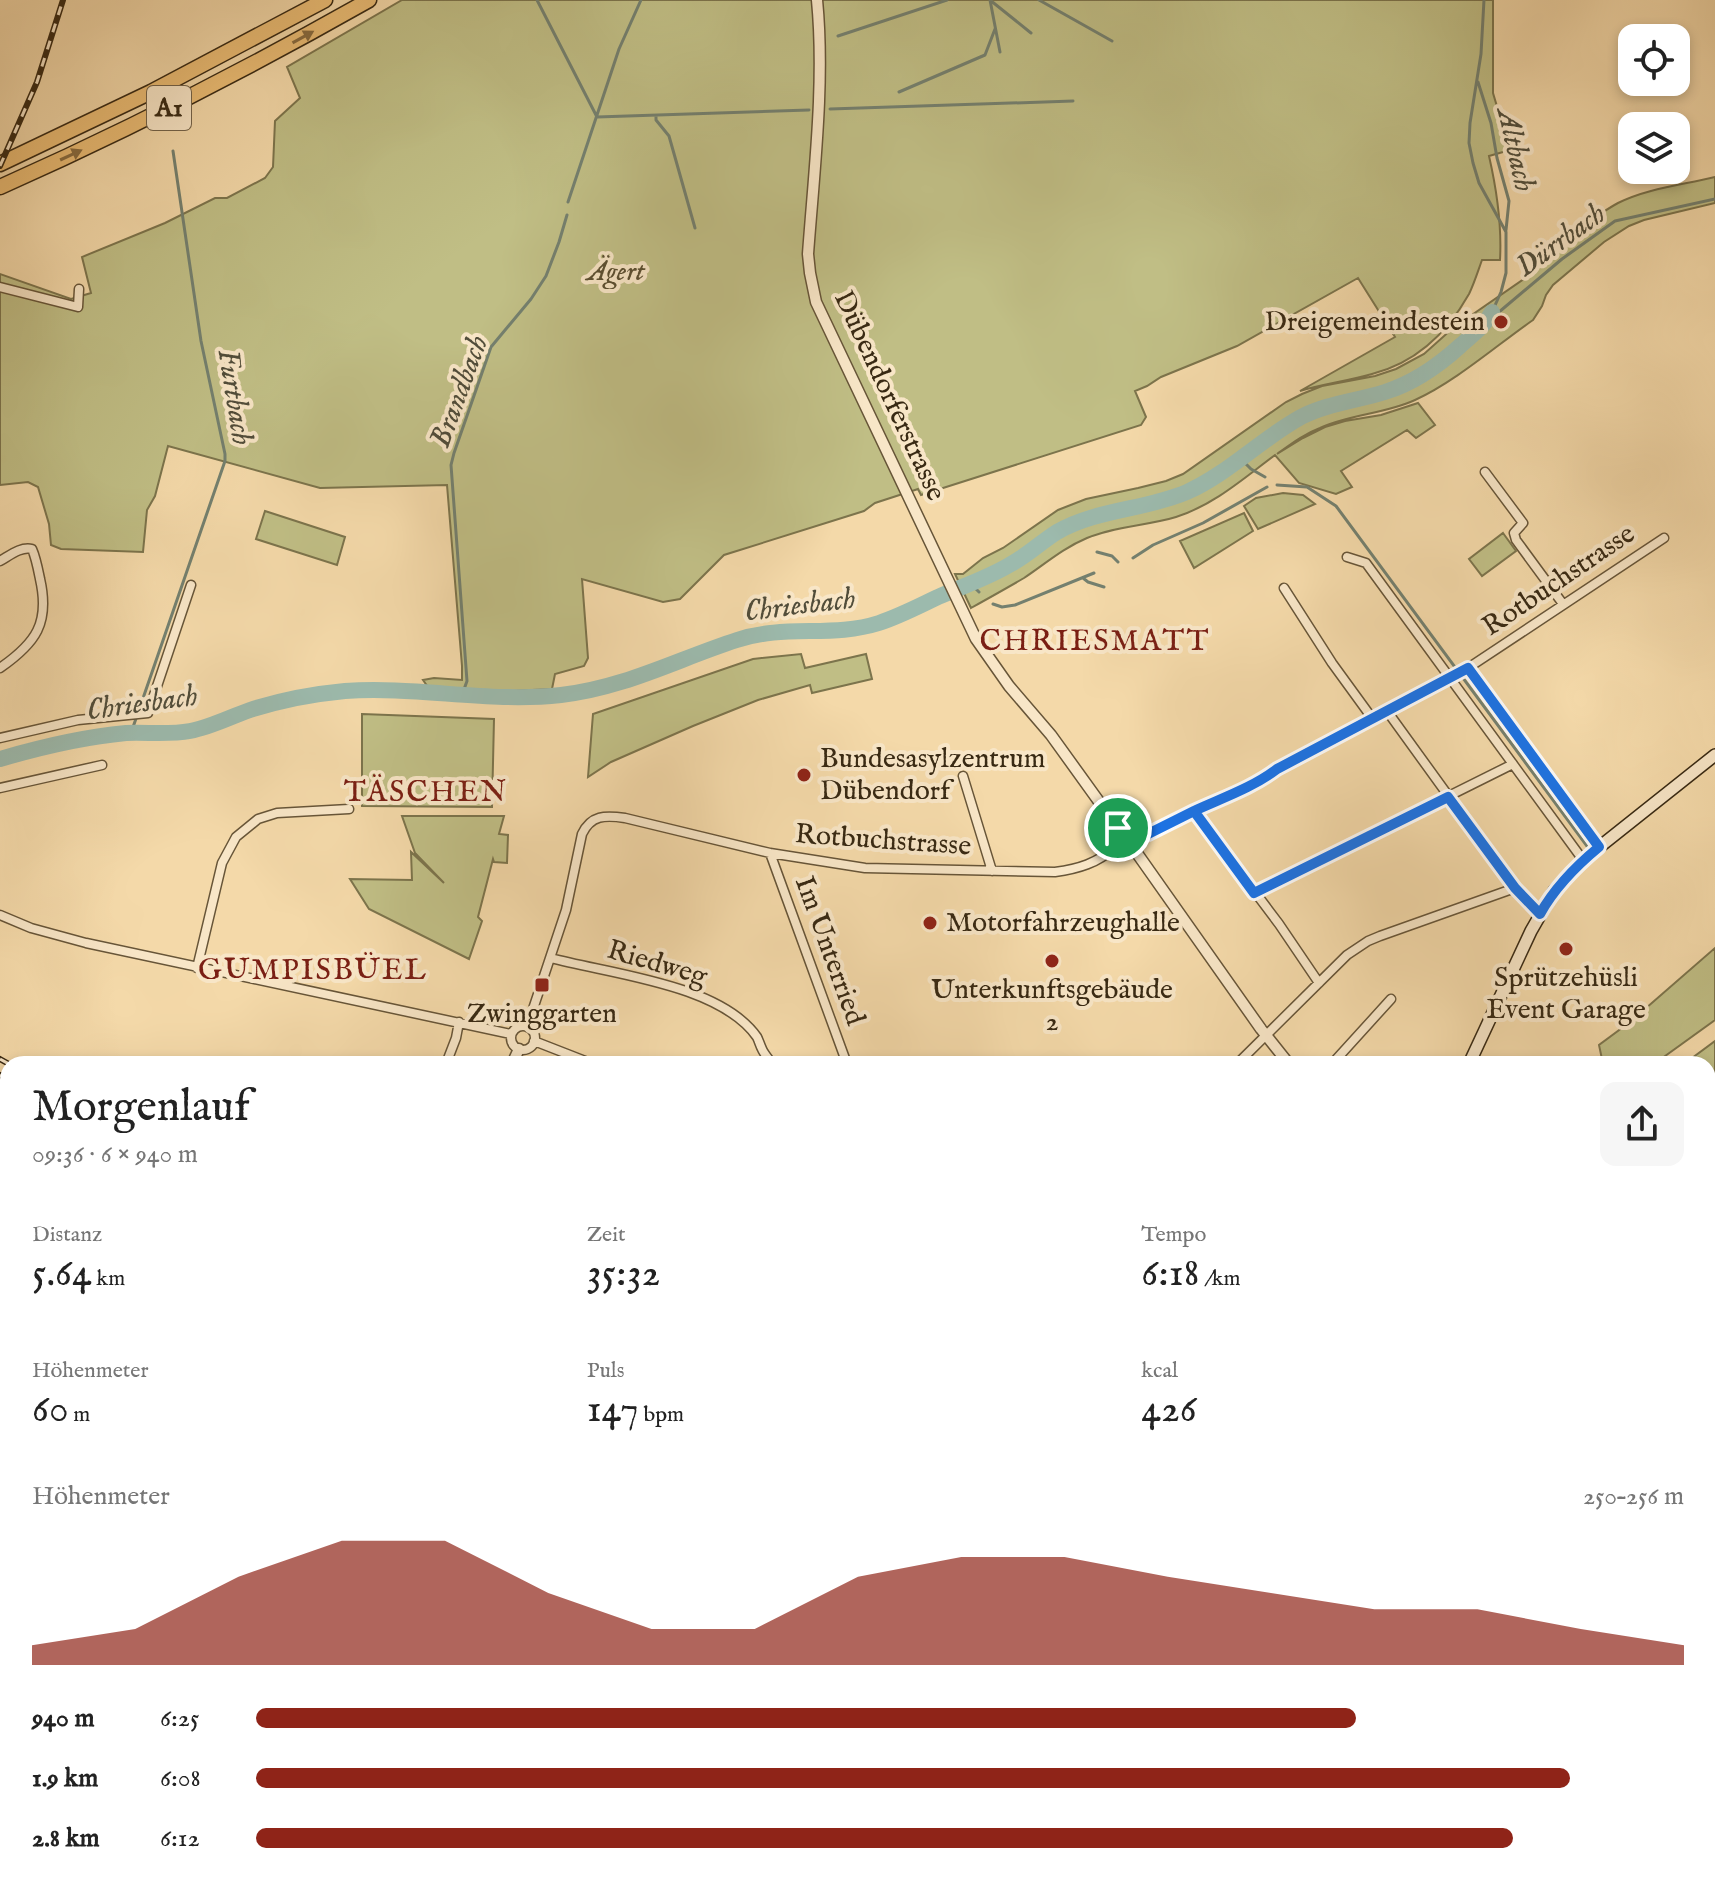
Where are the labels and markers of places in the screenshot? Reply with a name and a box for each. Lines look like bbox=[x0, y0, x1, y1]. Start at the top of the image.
place label: Dreigemeindestein bbox=[1265, 305, 1485, 340]
marker: Dreigemeindestein bbox=[1492, 313, 1510, 331]
place label: Bundesasylzentrum Dübendorf bbox=[820, 742, 1045, 809]
marker: Bundesasylzentrum Dübendorf bbox=[795, 766, 813, 784]
pin bbox=[1084, 794, 1152, 862]
place label: Motorfahrzeughalle bbox=[946, 906, 1180, 941]
marker: Motorfahrzeughalle bbox=[921, 914, 939, 932]
marker: Sprützehüsli Event Garage bbox=[1557, 940, 1575, 958]
marker: Unterkunftsgebäude 2 bbox=[1043, 952, 1061, 970]
place label: Sprützehüsli Event Garage bbox=[1486, 961, 1646, 1028]
place label: Unterkunftsgebäude 2 bbox=[931, 973, 1173, 1040]
marker: Zwinggarten bbox=[533, 976, 551, 994]
place label: Zwinggarten bbox=[467, 997, 617, 1032]

